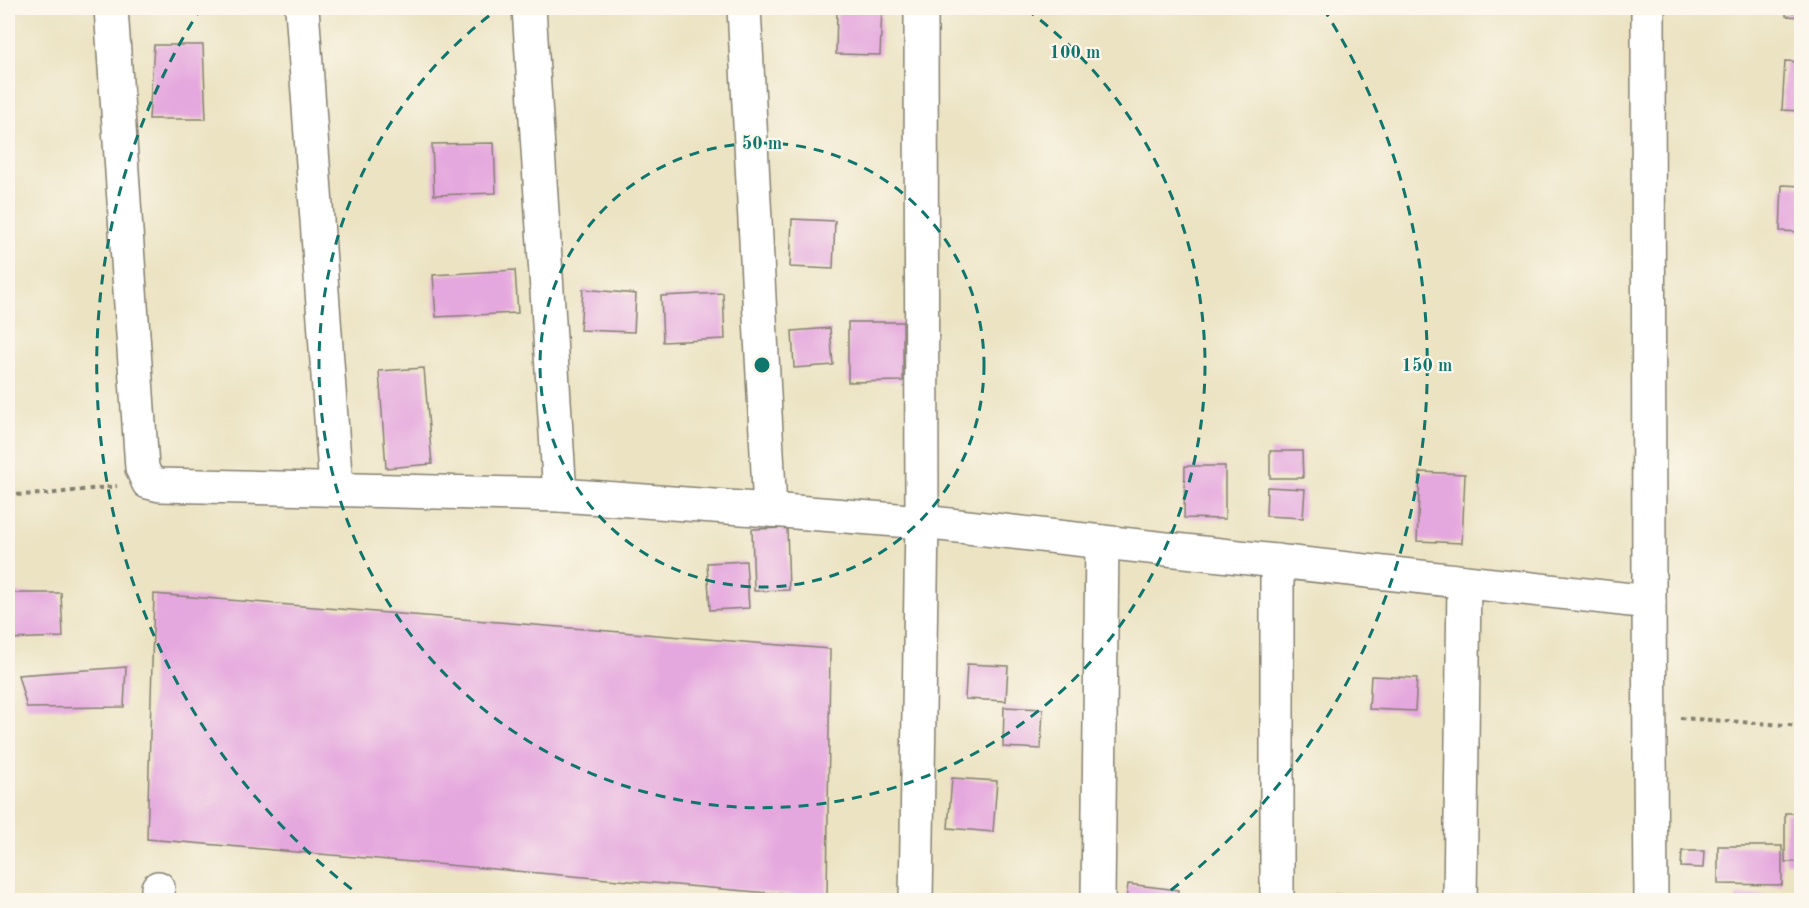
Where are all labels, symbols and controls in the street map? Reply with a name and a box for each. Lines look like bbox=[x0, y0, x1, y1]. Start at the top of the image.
text: 100 m bbox=[1050, 44, 1100, 62]
text: 50 m bbox=[742, 135, 782, 153]
centre of rings bbox=[752, 355, 772, 375]
text: 150 m bbox=[1402, 357, 1452, 375]

